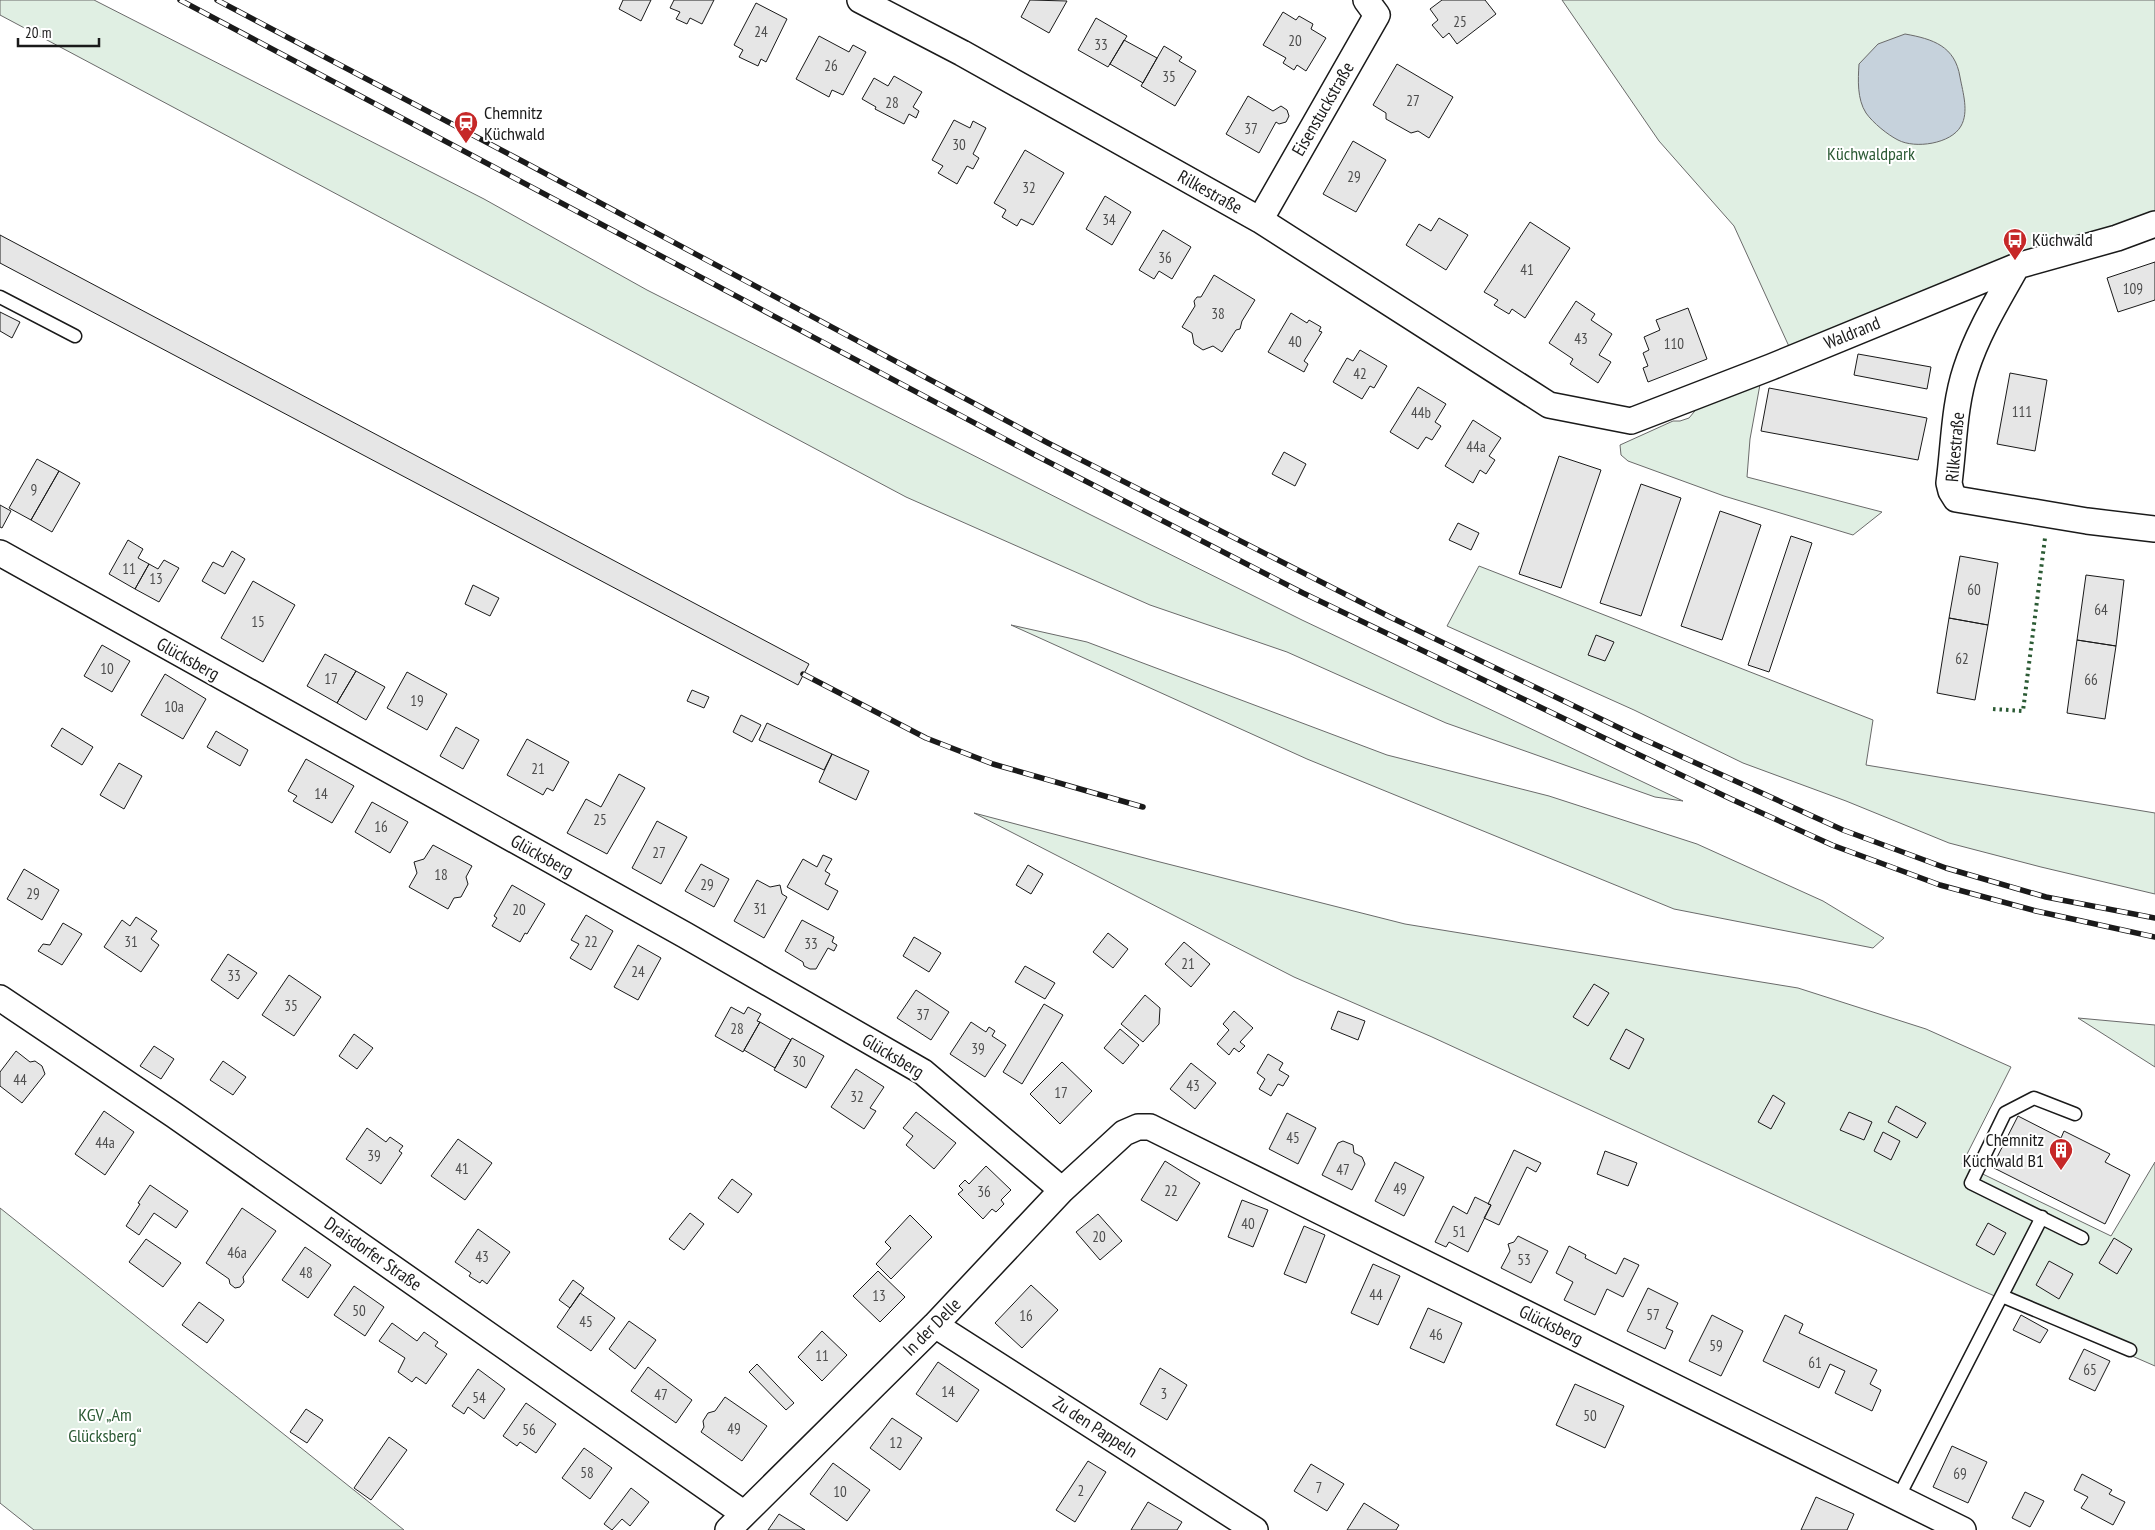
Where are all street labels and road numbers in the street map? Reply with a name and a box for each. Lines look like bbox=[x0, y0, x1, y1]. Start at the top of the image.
street label: Eisenstuckstraße bbox=[1286, 58, 1359, 160]
street label: Rilkestraße bbox=[1174, 164, 1247, 219]
street label: Waldrand bbox=[1820, 311, 1883, 354]
street label: Rilkestraße bbox=[1940, 411, 1969, 483]
street label: Glücksberg bbox=[153, 632, 224, 685]
street label: Glücksberg bbox=[507, 829, 578, 882]
street label: Glücksberg bbox=[858, 1028, 928, 1083]
street label: Draisdorfer Straße bbox=[320, 1212, 426, 1296]
street label: In der Delle bbox=[898, 1293, 965, 1360]
street label: Glücksberg bbox=[1515, 1299, 1587, 1350]
street label: Zu den Pappeln bbox=[1049, 1391, 1142, 1462]

